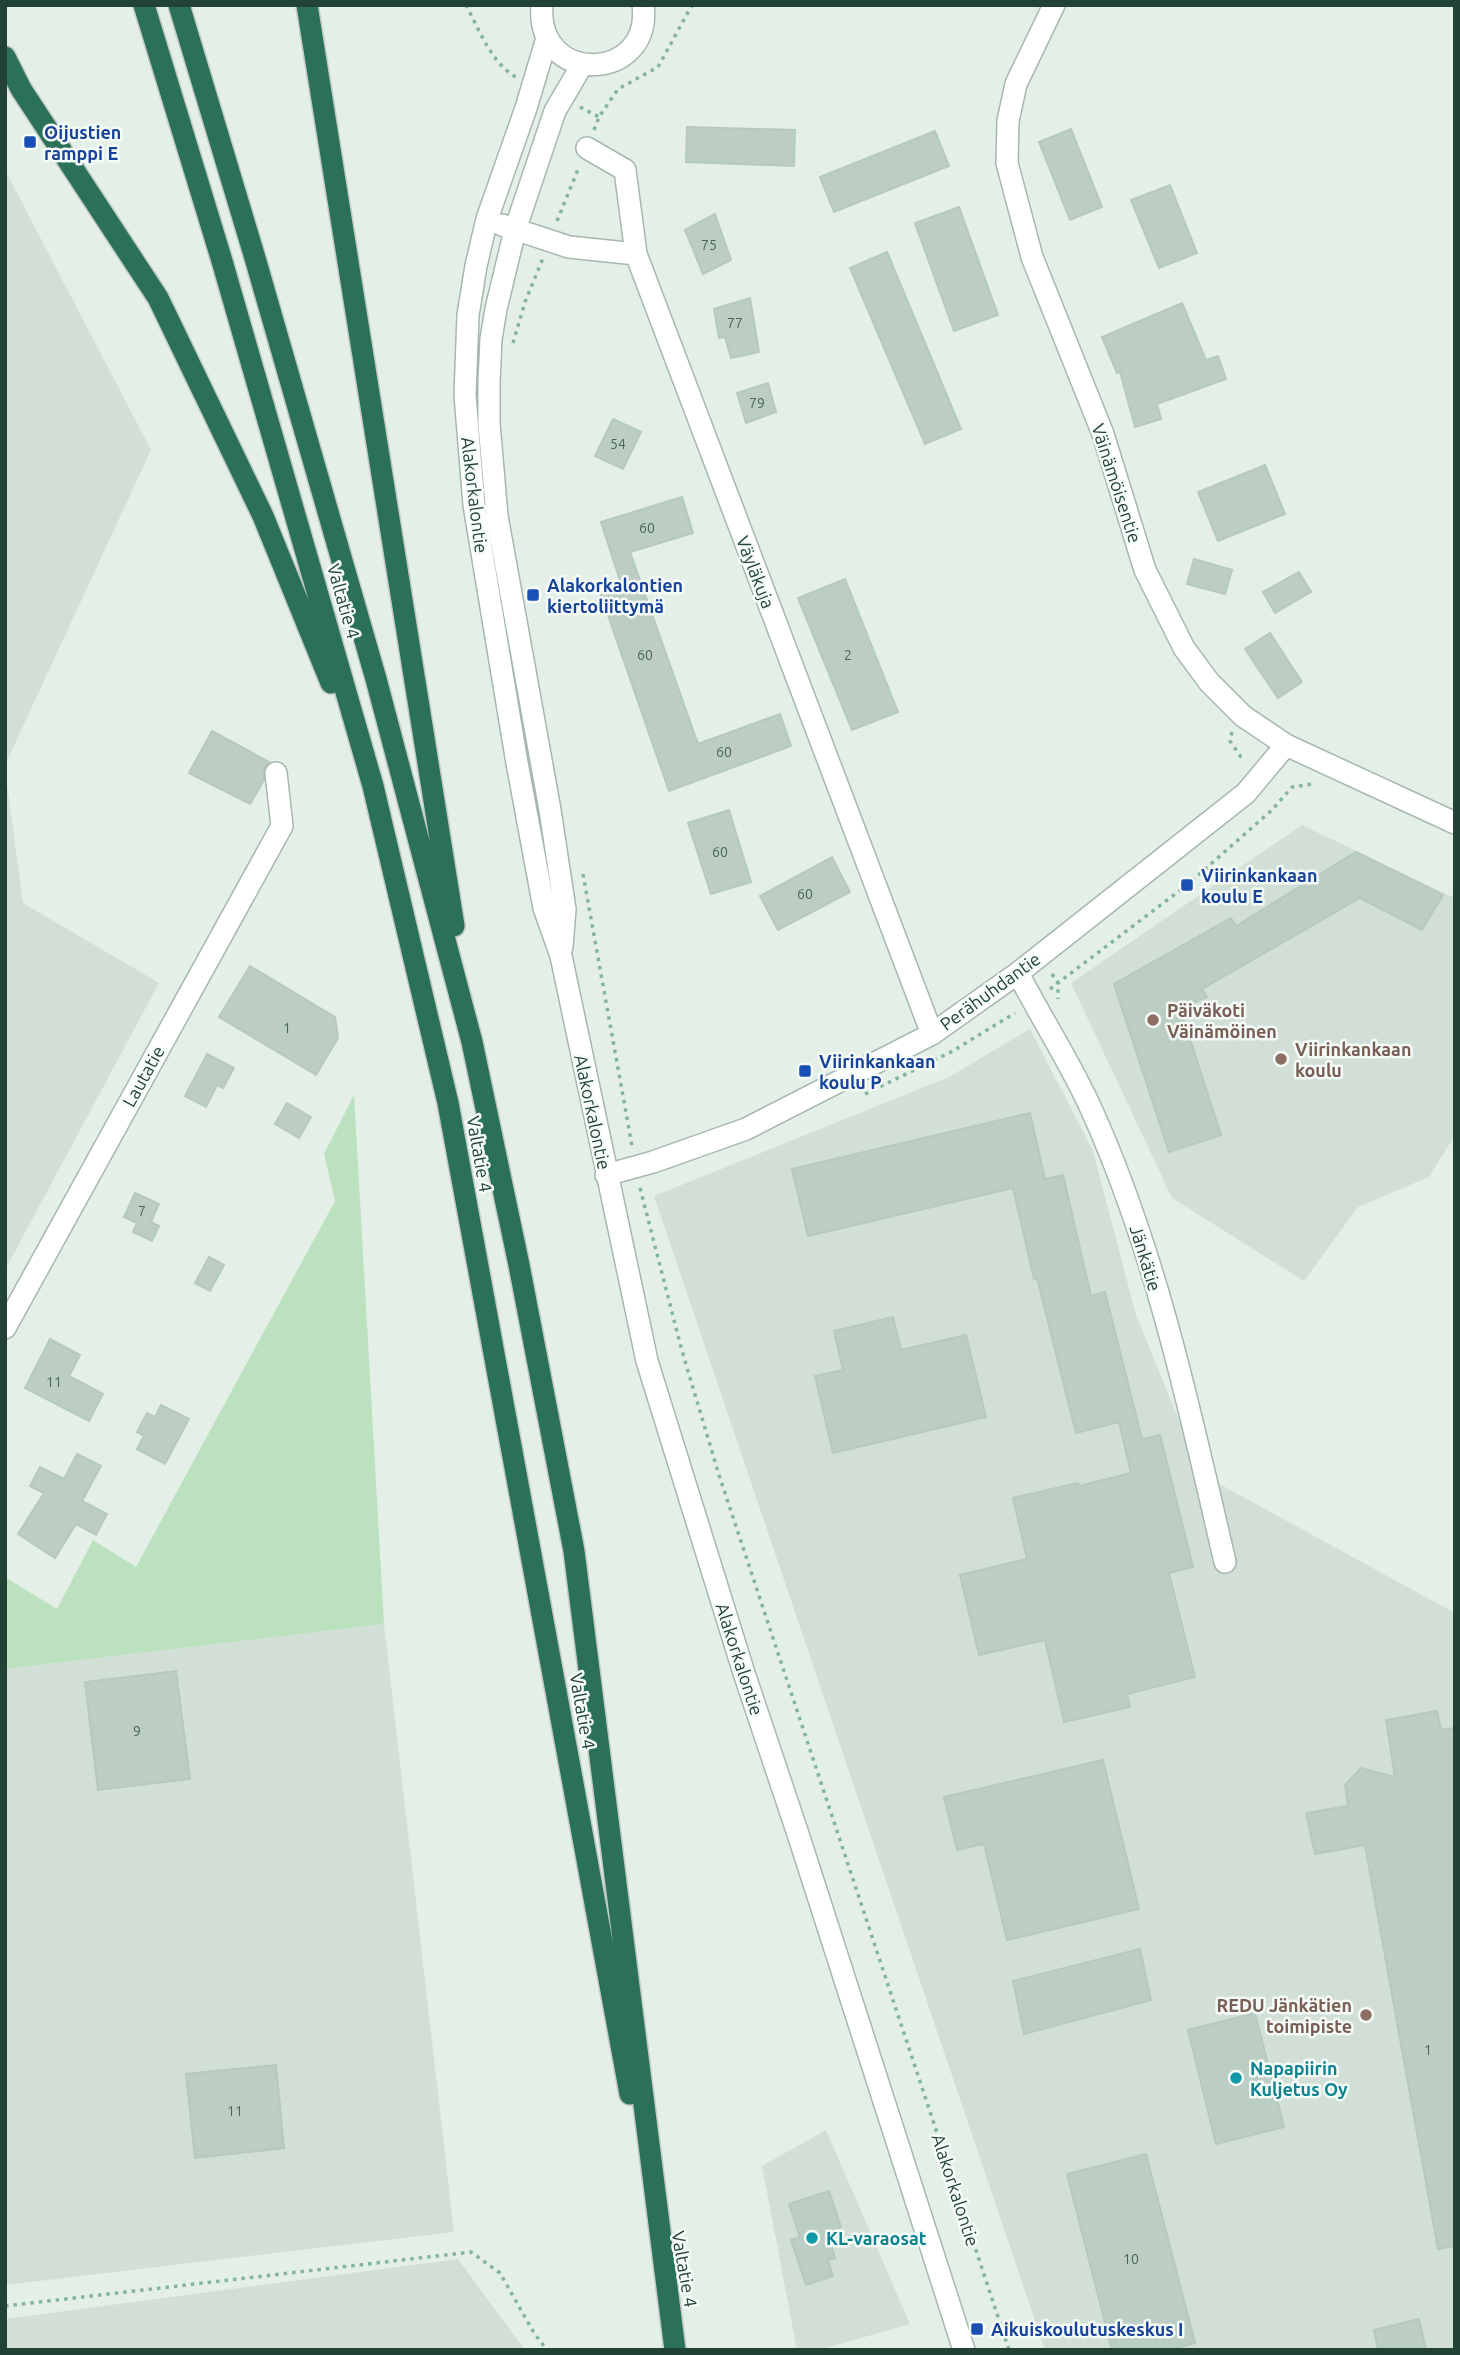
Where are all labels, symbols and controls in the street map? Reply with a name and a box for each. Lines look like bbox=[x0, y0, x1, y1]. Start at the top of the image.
place label: Oijustien ramppi E bbox=[44, 122, 121, 163]
marker: Oijustien ramppi E bbox=[22, 134, 38, 150]
house number: 75 bbox=[701, 237, 717, 253]
house number: 77 bbox=[727, 315, 743, 331]
house number: 79 bbox=[749, 395, 765, 411]
street label: Väinämöisentie bbox=[1088, 421, 1146, 545]
street label: Alakorkalontie bbox=[458, 436, 492, 554]
house number: 54 bbox=[610, 436, 626, 452]
house number: 60 bbox=[639, 520, 655, 536]
street label: Väyläkuja bbox=[733, 533, 779, 611]
street label: Valtatie 4 bbox=[324, 561, 364, 641]
place label: Alakorkalontien kiertoliittymä bbox=[547, 575, 683, 616]
marker: Alakorkalontien kiertoliittymä bbox=[525, 587, 541, 603]
house number: 60 bbox=[637, 647, 653, 663]
house number: 2 bbox=[844, 647, 852, 663]
house number: 60 bbox=[716, 744, 732, 760]
house number: 60 bbox=[712, 844, 728, 860]
place label: Viirinkankaan koulu E bbox=[1201, 865, 1317, 906]
marker: Viirinkankaan koulu E bbox=[1179, 877, 1195, 893]
house number: 60 bbox=[797, 886, 813, 902]
street label: Perähuhdantie bbox=[936, 948, 1044, 1034]
place label: Päiväkoti Väinämöinen bbox=[1167, 1000, 1277, 1041]
marker: Päiväkoti Väinämöinen bbox=[1145, 1012, 1161, 1028]
house number: 1 bbox=[283, 1020, 291, 1036]
place label: Viirinkankaan koulu bbox=[1295, 1039, 1411, 1080]
street label: Lautatie bbox=[118, 1042, 168, 1110]
place label: Viirinkankaan koulu P bbox=[819, 1051, 935, 1092]
marker: Viirinkankaan koulu bbox=[1273, 1051, 1289, 1067]
street label: Alakorkalontie bbox=[571, 1053, 615, 1171]
marker: Viirinkankaan koulu P bbox=[797, 1063, 813, 1079]
street label: Valtatie 4 bbox=[463, 1114, 497, 1194]
house number: 7 bbox=[138, 1203, 146, 1219]
street label: Jänkätie bbox=[1126, 1223, 1166, 1293]
house number: 11 bbox=[46, 1374, 62, 1390]
street label: Alakorkalontie bbox=[712, 1600, 768, 1718]
street label: Valtatie 4 bbox=[566, 1671, 600, 1751]
house number: 9 bbox=[133, 1723, 141, 1739]
place label: REDU Jänkätien toimipiste bbox=[1216, 1995, 1352, 2036]
marker: REDU Jänkätien toimipiste bbox=[1358, 2007, 1374, 2023]
house number: 1 bbox=[1424, 2042, 1432, 2058]
place label: Napapiirin Kuljetus Oy bbox=[1250, 2058, 1348, 2099]
marker: Napapiirin Kuljetus Oy bbox=[1228, 2070, 1244, 2086]
house number: 11 bbox=[227, 2103, 243, 2119]
street label: Alakorkalontie bbox=[928, 2131, 984, 2249]
place label: KL-varaosat bbox=[826, 2228, 927, 2248]
street label: Valtatie 4 bbox=[668, 2229, 702, 2309]
marker: KL-varaosat bbox=[804, 2230, 820, 2246]
house number: 10 bbox=[1123, 2251, 1139, 2267]
place label: Aikuiskoulutuskeskus I bbox=[991, 2319, 1183, 2339]
marker: Aikuiskoulutuskeskus I bbox=[969, 2321, 985, 2337]

